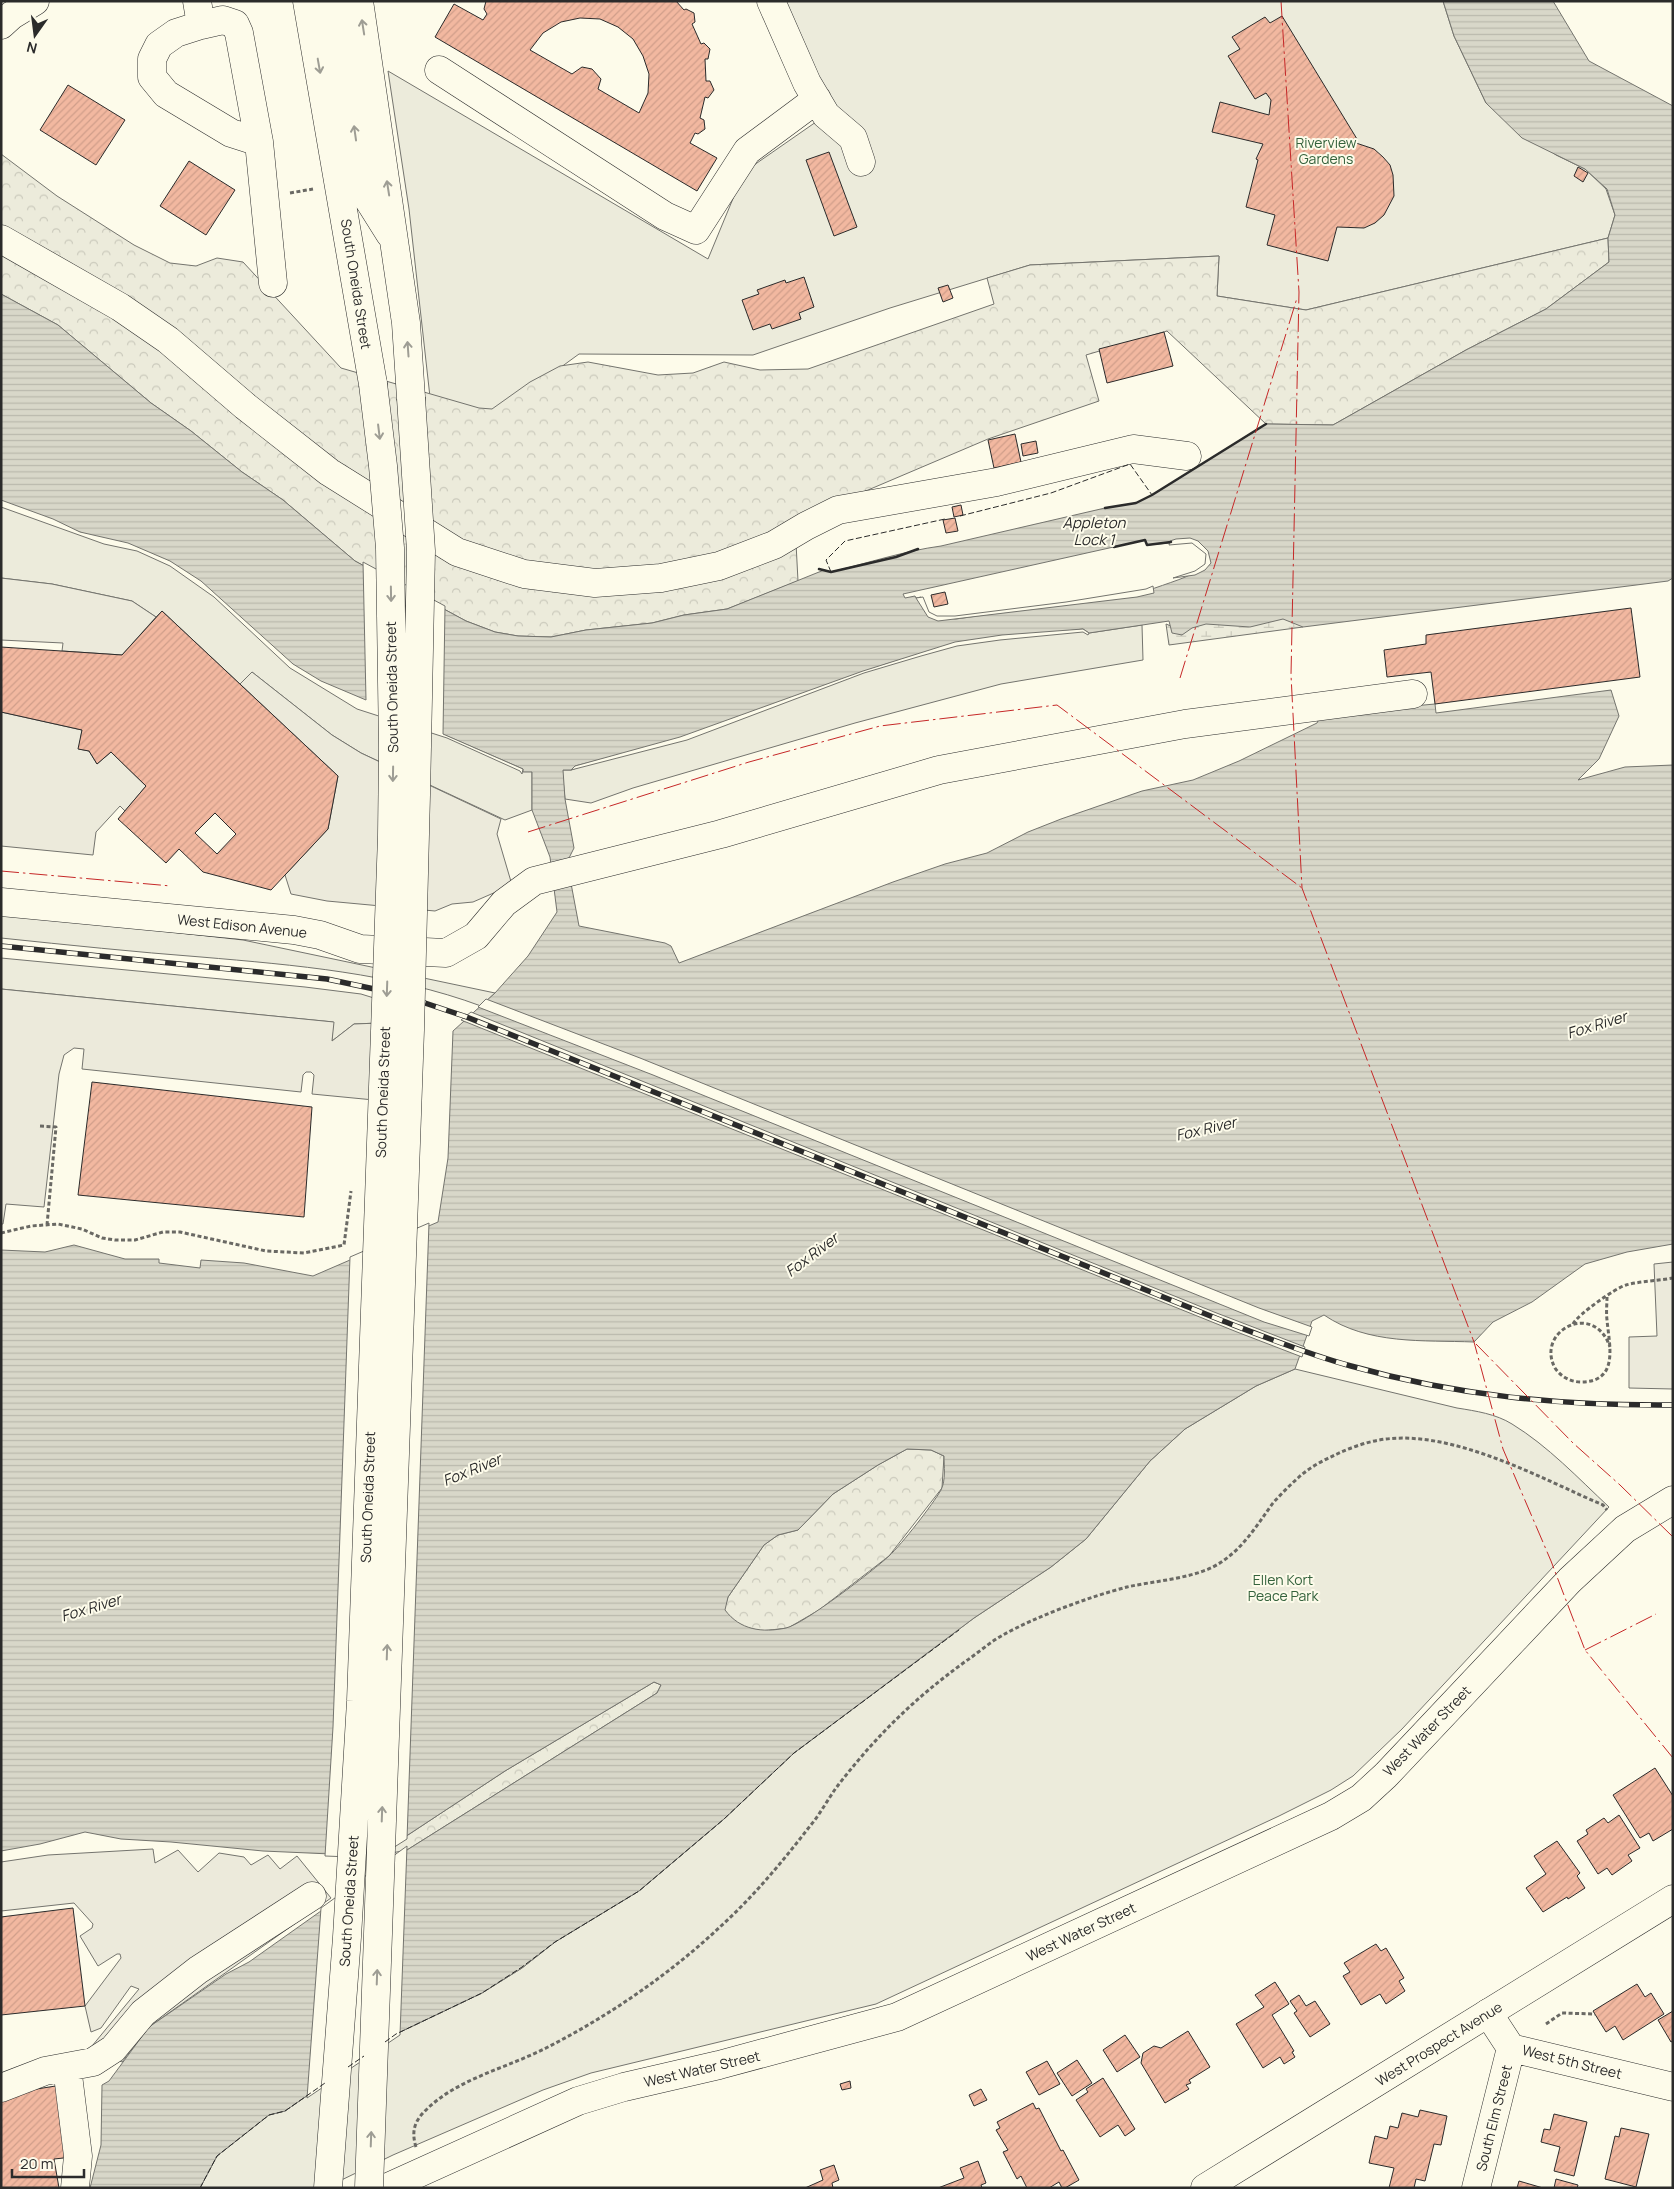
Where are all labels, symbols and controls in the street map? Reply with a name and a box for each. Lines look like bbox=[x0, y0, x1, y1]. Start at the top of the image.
north arrow bbox=[10, 10, 60, 60]
one-way arrow bbox=[358, 20, 368, 36]
text: N bbox=[25, 38, 39, 59]
one-way arrow bbox=[315, 58, 325, 74]
one-way arrow bbox=[349, 125, 359, 141]
park label: Riverview Gardens bbox=[1295, 133, 1357, 168]
one-way arrow bbox=[382, 180, 392, 196]
street label: South Oneida Street bbox=[337, 217, 376, 351]
one-way arrow bbox=[404, 341, 413, 357]
one-way arrow bbox=[374, 424, 384, 440]
water label: Appleton Lock 1 bbox=[1062, 512, 1127, 550]
one-way arrow bbox=[386, 586, 396, 602]
street label: South Oneida Street bbox=[381, 621, 402, 753]
one-way arrow bbox=[388, 766, 398, 782]
street label: West Edison Avenue bbox=[176, 909, 308, 942]
one-way arrow bbox=[382, 981, 391, 997]
water label: Fox River bbox=[1564, 1005, 1632, 1044]
street label: South Oneida Street bbox=[371, 1025, 394, 1158]
water label: Fox River bbox=[1174, 1111, 1241, 1146]
water label: Fox River bbox=[781, 1226, 845, 1281]
street label: South Oneida Street bbox=[356, 1430, 379, 1563]
water label: Fox River bbox=[439, 1447, 507, 1491]
park label: Ellen Kort Peace Park bbox=[1248, 1570, 1319, 1605]
water label: Fox River bbox=[58, 1588, 126, 1627]
one-way arrow bbox=[382, 1644, 392, 1660]
street label: West Water Street bbox=[1379, 1681, 1475, 1780]
one-way arrow bbox=[377, 1807, 387, 1823]
street label: South Oneida Street bbox=[334, 1834, 363, 1967]
street label: West Water Street bbox=[1023, 1898, 1139, 1965]
one-way arrow bbox=[372, 1969, 382, 1985]
street label: West Prospect Avenue bbox=[1372, 1997, 1506, 2090]
street label: West 5th Street bbox=[1520, 2040, 1624, 2083]
street label: West Water Street bbox=[642, 2046, 762, 2091]
street label: South Elm Street bbox=[1471, 2062, 1516, 2173]
one-way arrow bbox=[366, 2131, 375, 2147]
scale bar bbox=[12, 2146, 85, 2178]
text: 20 m bbox=[20, 2153, 53, 2174]

